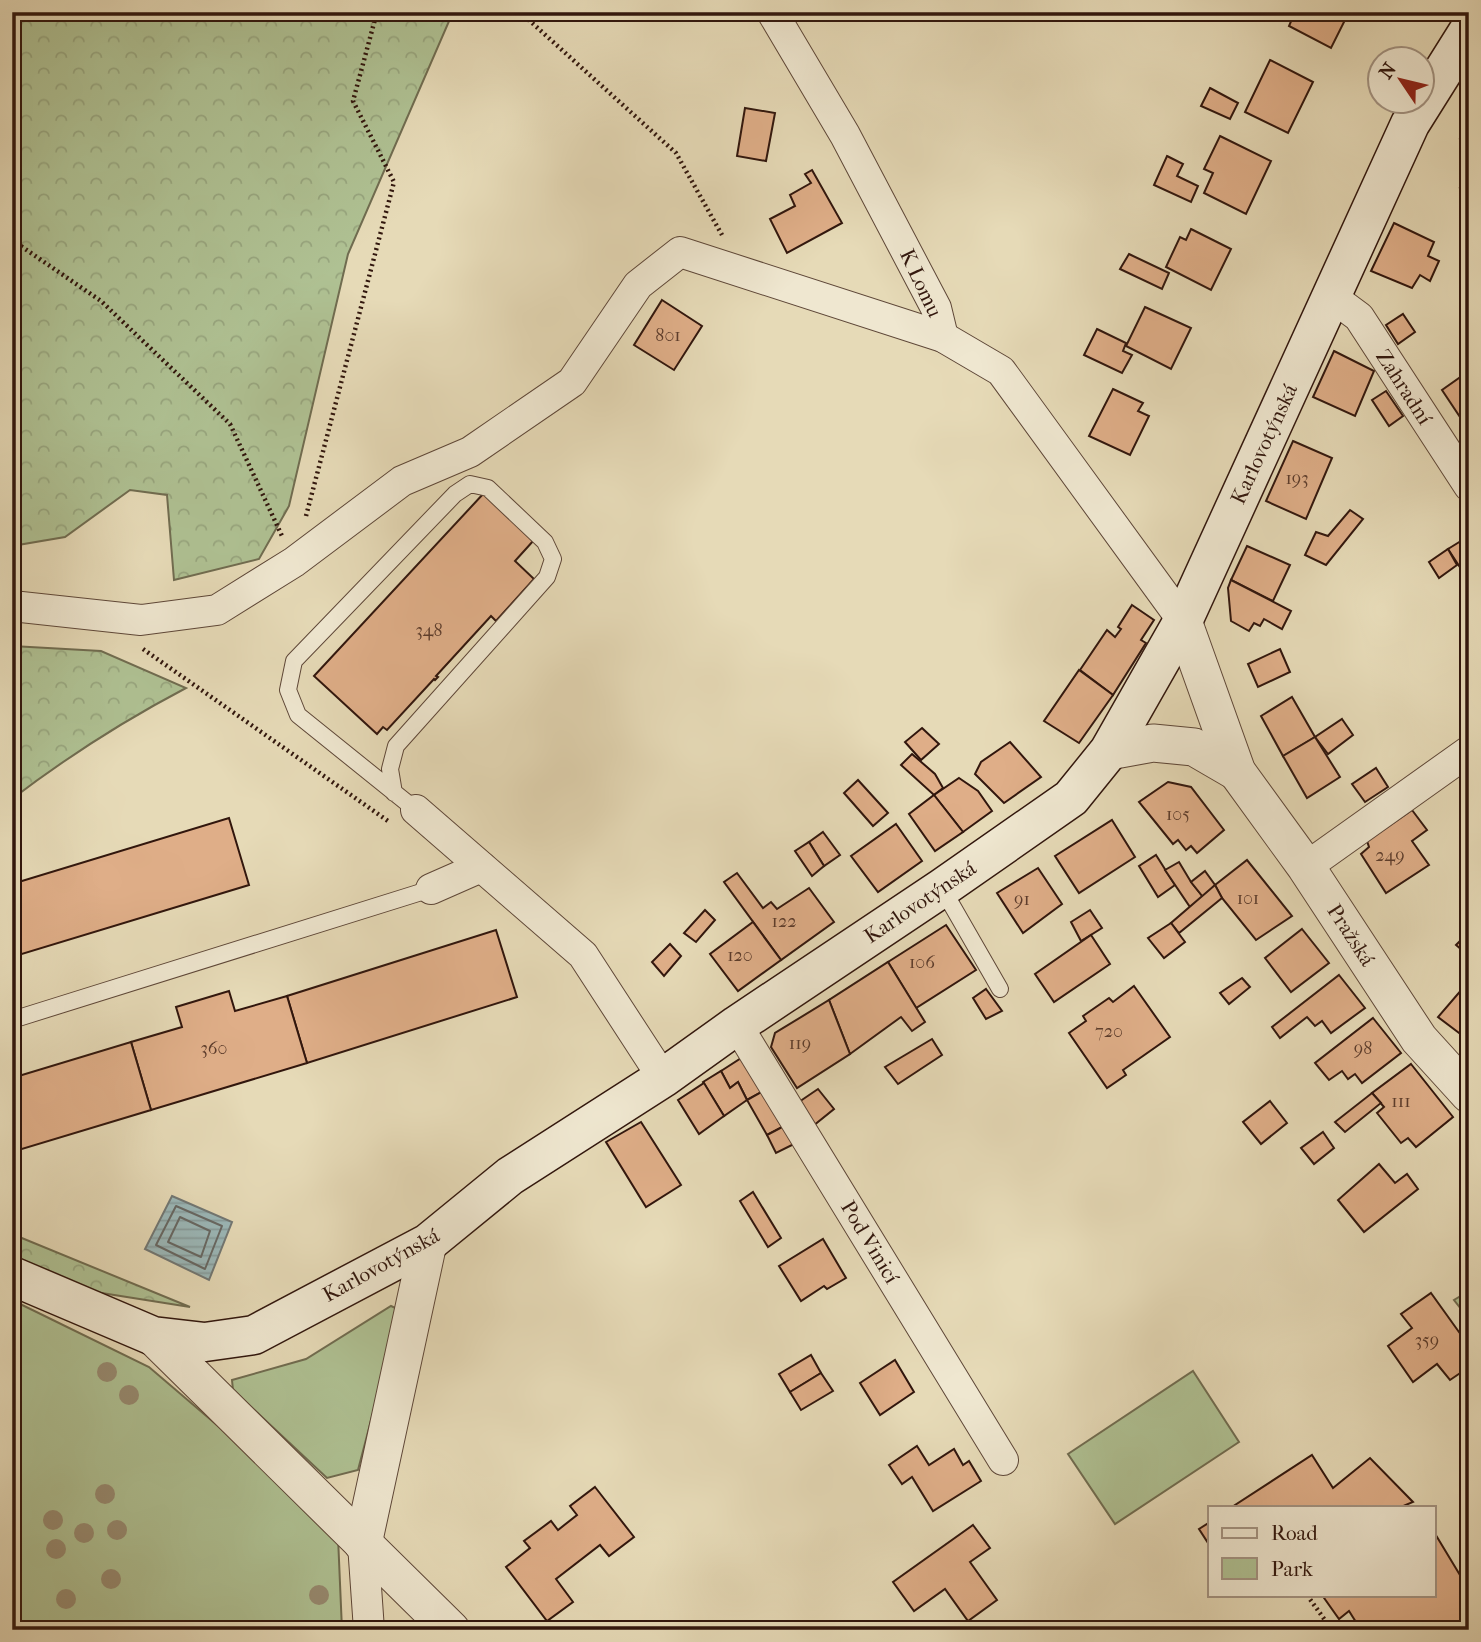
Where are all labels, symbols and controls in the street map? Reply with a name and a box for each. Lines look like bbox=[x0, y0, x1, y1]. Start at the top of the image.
north arrow bbox=[1366, 46, 1436, 116]
text: N bbox=[1375, 58, 1401, 83]
street label: K Lomu bbox=[895, 245, 947, 321]
house number: 801 bbox=[655, 325, 681, 346]
street label: Zahradní bbox=[1371, 345, 1437, 430]
street label: Karlovotýnská bbox=[1226, 380, 1302, 508]
house number: 193 bbox=[1285, 468, 1309, 489]
house number: 348 bbox=[415, 620, 443, 641]
house number: 105 bbox=[1166, 804, 1190, 825]
house number: 249 bbox=[1375, 845, 1405, 866]
street label: Karlovotýnská bbox=[860, 856, 981, 948]
house number: 101 bbox=[1237, 888, 1259, 909]
house number: 91 bbox=[1014, 889, 1030, 910]
street label: Pražská bbox=[1322, 900, 1380, 971]
house number: 122 bbox=[772, 911, 796, 932]
house number: 120 bbox=[727, 945, 753, 966]
house number: 106 bbox=[909, 952, 935, 973]
house number: 720 bbox=[1095, 1021, 1123, 1042]
house number: 119 bbox=[789, 1033, 811, 1054]
house number: 360 bbox=[200, 1038, 228, 1059]
house number: 98 bbox=[1354, 1038, 1372, 1059]
house number: 111 bbox=[1391, 1091, 1411, 1112]
street label: Pod Vinicí bbox=[836, 1196, 904, 1288]
street label: Karlovotýnská bbox=[319, 1223, 444, 1307]
house number: 359 bbox=[1415, 1330, 1439, 1351]
legend bbox=[1208, 1506, 1436, 1596]
text: Road bbox=[1271, 1521, 1318, 1545]
text: Park bbox=[1271, 1557, 1313, 1581]

